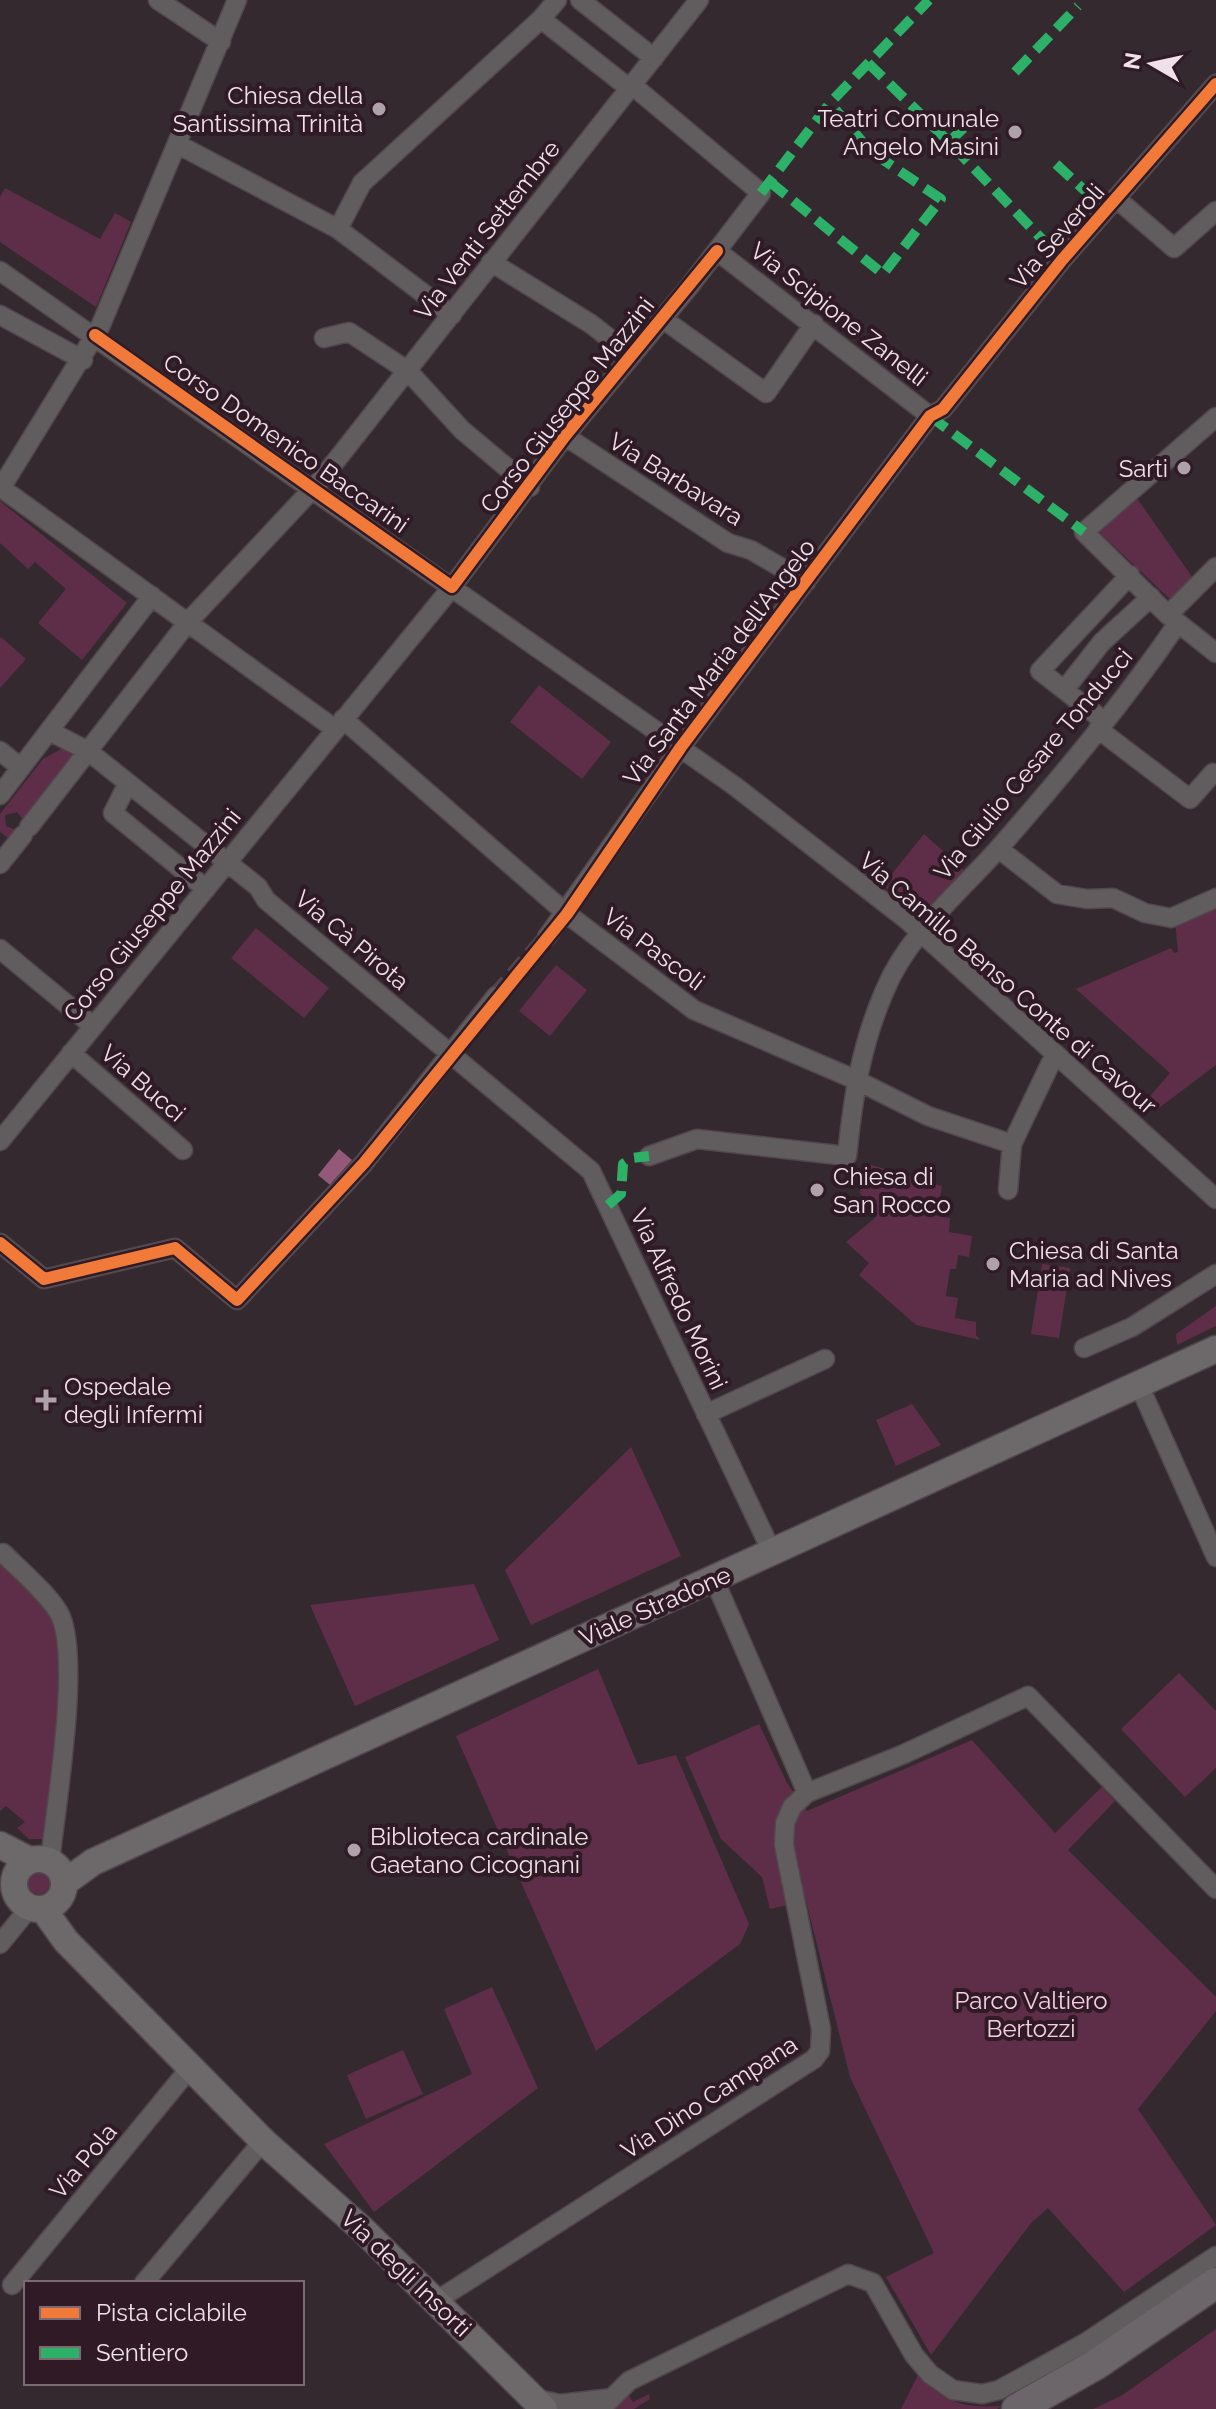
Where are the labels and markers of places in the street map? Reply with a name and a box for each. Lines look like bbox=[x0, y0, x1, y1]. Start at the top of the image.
place label: Chiesa della Santissima Trinità bbox=[173, 81, 363, 138]
marker: Chiesa della Santissima Trinità bbox=[370, 100, 388, 118]
place label: Teatri Comunale Angelo Masini bbox=[817, 104, 999, 161]
marker: Teatri Comunale Angelo Masini bbox=[1006, 123, 1024, 141]
place label: Sarti bbox=[1119, 454, 1168, 483]
marker: Sarti bbox=[1175, 459, 1193, 477]
place label: Chiesa di San Rocco bbox=[833, 1162, 951, 1219]
marker: Chiesa di San Rocco bbox=[808, 1181, 826, 1199]
place label: Chiesa di Santa Maria ad Nives bbox=[1009, 1236, 1179, 1293]
marker: Chiesa di Santa Maria ad Nives bbox=[984, 1255, 1002, 1273]
place label: Ospedale degli Infermi bbox=[64, 1372, 203, 1429]
marker: Ospedale degli Infermi bbox=[35, 1389, 57, 1411]
place label: Biblioteca cardinale Gaetano Cicognani bbox=[370, 1822, 588, 1879]
marker: Biblioteca cardinale Gaetano Cicognani bbox=[345, 1841, 363, 1859]

